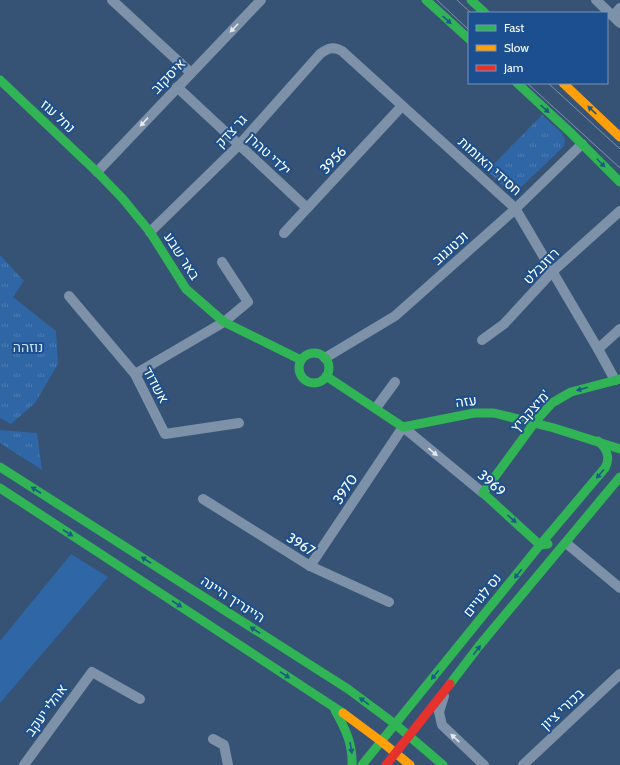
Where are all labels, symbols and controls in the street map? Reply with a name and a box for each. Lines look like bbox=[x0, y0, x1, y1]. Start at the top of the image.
legend bbox=[468, 12, 608, 84]
one-way arrow bbox=[442, 15, 453, 24]
text: Fast bbox=[504, 20, 524, 35]
one-way arrow bbox=[229, 23, 239, 33]
text: Slow bbox=[504, 40, 529, 55]
street label: איסקוב bbox=[147, 55, 189, 97]
text: Jam bbox=[503, 60, 523, 75]
street label: נחל עוז bbox=[37, 95, 79, 137]
one-way arrow bbox=[540, 105, 551, 114]
one-way arrow bbox=[587, 105, 597, 115]
street label: גר צדק bbox=[211, 111, 251, 151]
one-way arrow bbox=[139, 117, 149, 127]
street label: ילדי טהרן bbox=[243, 129, 295, 179]
street label: חסידי האומות bbox=[454, 133, 526, 199]
street label: 3956 bbox=[316, 142, 350, 177]
one-way arrow bbox=[596, 158, 606, 168]
street label: וכטנגוב bbox=[428, 227, 472, 269]
street label: באר שבע bbox=[160, 229, 204, 284]
street label: רוזנבלט bbox=[519, 244, 563, 288]
park label: נוזהה bbox=[13, 338, 43, 356]
street label: אשדוד bbox=[139, 364, 173, 406]
street label: מיצקביץ' bbox=[506, 386, 554, 436]
one-way arrow bbox=[576, 386, 588, 392]
street label: עזה bbox=[454, 391, 478, 411]
one-way arrow bbox=[428, 447, 439, 456]
street label: 3969 bbox=[474, 466, 510, 500]
one-way arrow bbox=[596, 468, 605, 479]
street label: 3970 bbox=[329, 470, 362, 507]
one-way arrow bbox=[30, 487, 42, 494]
one-way arrow bbox=[507, 515, 517, 524]
street label: 3967 bbox=[283, 528, 319, 560]
one-way arrow bbox=[62, 529, 74, 536]
one-way arrow bbox=[140, 557, 152, 564]
street label: נס לגויים bbox=[459, 569, 505, 621]
one-way arrow bbox=[513, 569, 522, 580]
street label: היינריך היינה bbox=[198, 572, 268, 626]
one-way arrow bbox=[171, 600, 182, 608]
one-way arrow bbox=[250, 626, 260, 634]
one-way arrow bbox=[472, 645, 480, 655]
one-way arrow bbox=[431, 669, 440, 680]
one-way arrow bbox=[280, 671, 290, 679]
street label: אהלי יעקב bbox=[21, 680, 71, 740]
street label: בכורי ציון bbox=[536, 684, 588, 734]
one-way arrow bbox=[359, 697, 370, 705]
one-way arrow bbox=[450, 734, 460, 743]
one-way arrow bbox=[349, 742, 355, 754]

